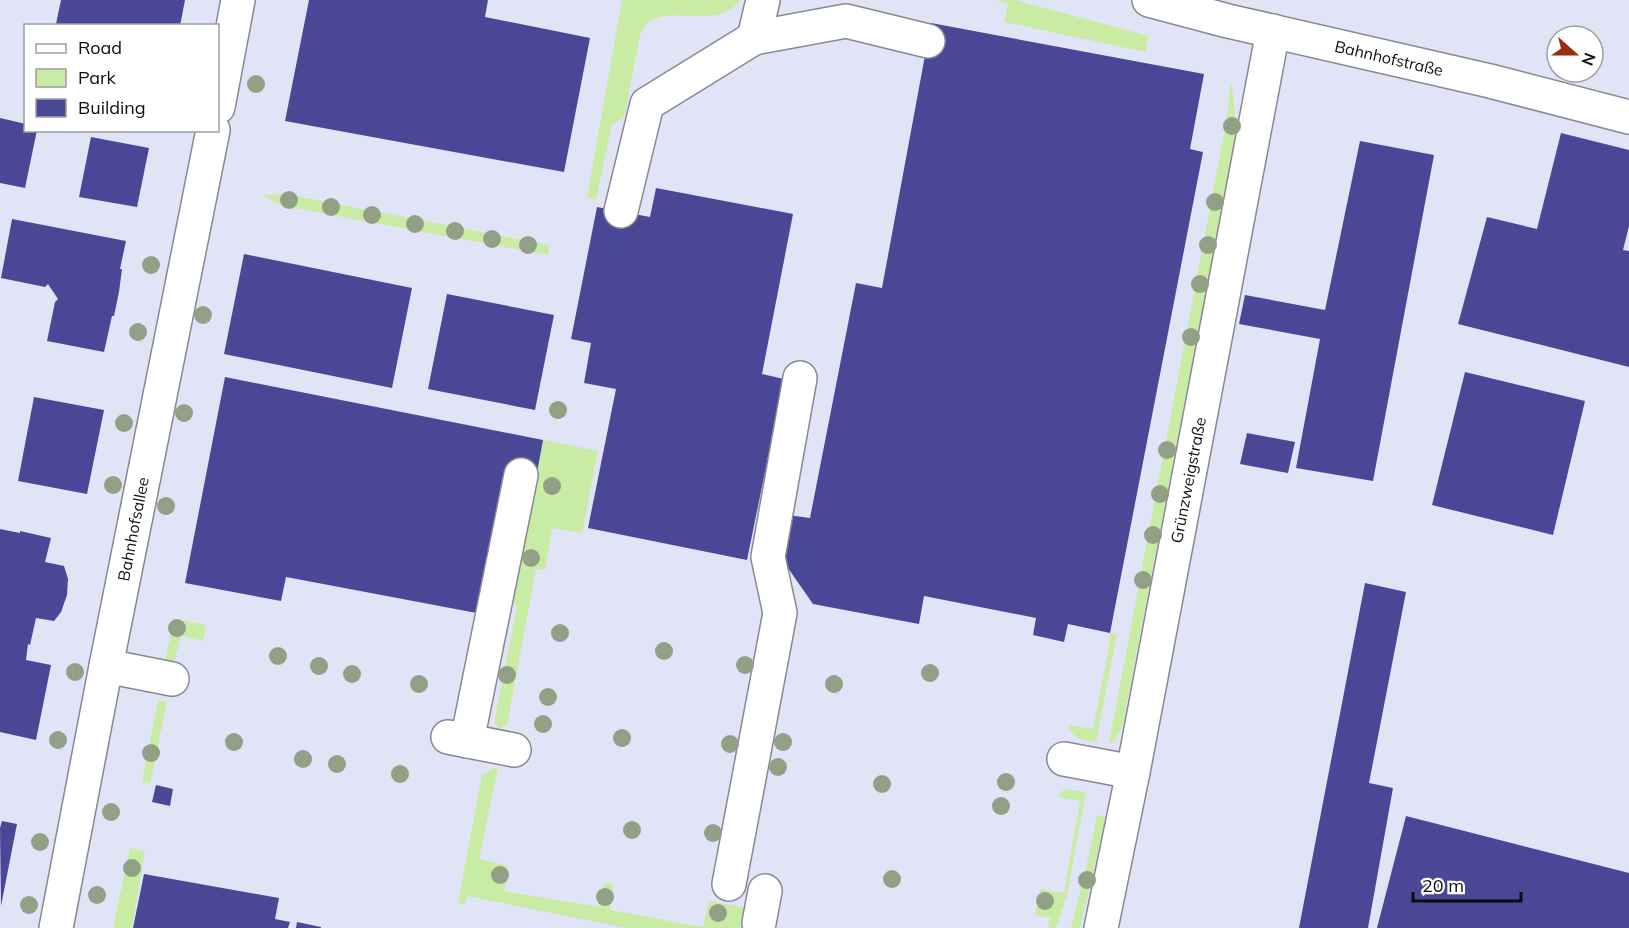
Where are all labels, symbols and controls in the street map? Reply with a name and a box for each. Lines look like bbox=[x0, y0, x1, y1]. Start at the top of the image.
legend bbox=[24, 24, 219, 132]
north arrow bbox=[1545, 24, 1605, 84]
text: Road bbox=[78, 36, 122, 59]
street label: Bahnhofstraße bbox=[1333, 36, 1445, 80]
text: N bbox=[1578, 50, 1601, 69]
text: Park bbox=[78, 66, 117, 89]
text: Building bbox=[78, 96, 146, 119]
street label: Grünzweigstraße bbox=[1166, 415, 1210, 545]
street label: Bahnhofsallee bbox=[113, 475, 153, 583]
scale bar bbox=[1413, 865, 1521, 903]
text: 20 m bbox=[1422, 874, 1464, 897]

